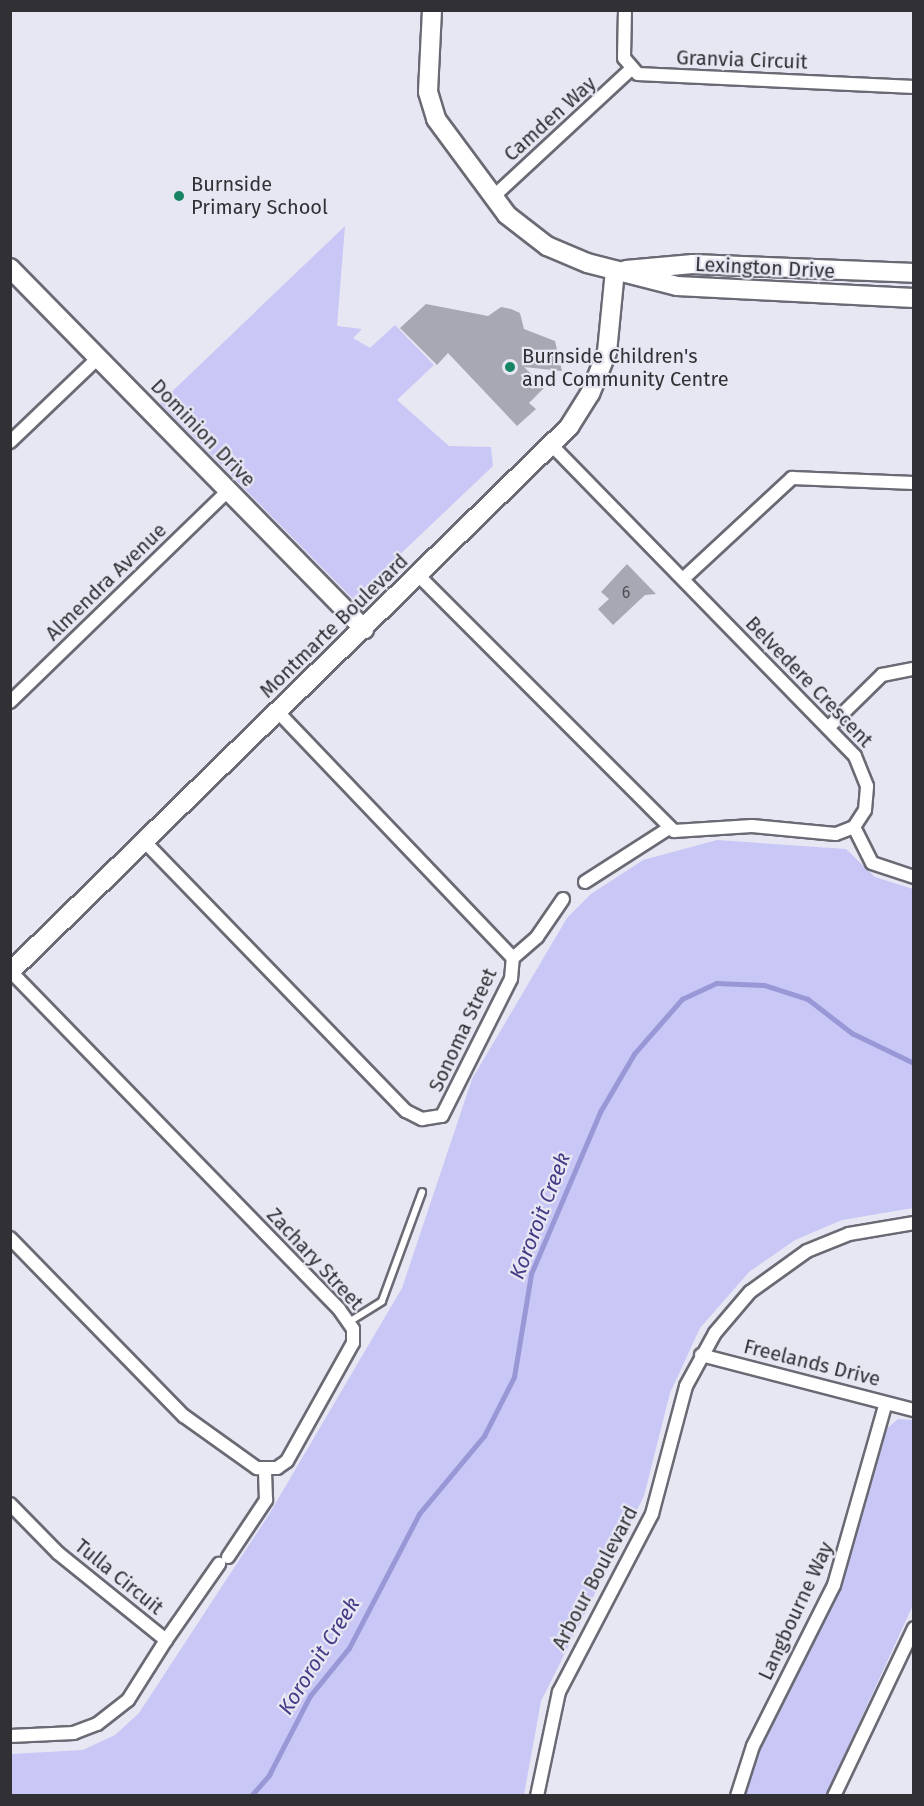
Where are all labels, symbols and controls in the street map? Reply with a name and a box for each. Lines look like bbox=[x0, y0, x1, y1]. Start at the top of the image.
street label: Granvia Circuit bbox=[676, 46, 808, 74]
street label: Camden Way bbox=[499, 72, 601, 166]
place label: Burnside Primary School bbox=[191, 172, 328, 219]
marker: Burnside Primary School bbox=[172, 189, 186, 203]
street label: Lexington Drive bbox=[694, 252, 836, 284]
place label: Burnside Children's and Community Centre bbox=[522, 344, 729, 391]
marker: Burnside Children's and Community Centre bbox=[503, 360, 517, 374]
street label: Dominion Drive bbox=[146, 374, 260, 492]
street label: Almendra Avenue bbox=[41, 518, 171, 646]
street label: Montmarte Boulevard bbox=[255, 549, 413, 703]
house number: 6 bbox=[622, 583, 630, 603]
street label: Belvedere Crescent bbox=[740, 612, 878, 752]
street label: Sonoma Street bbox=[424, 964, 502, 1096]
water label: Kororoit Creek bbox=[504, 1149, 576, 1283]
street label: Zachary Street bbox=[262, 1203, 368, 1315]
street label: Freelands Drive bbox=[741, 1334, 883, 1392]
street label: Arbour Boulevard bbox=[547, 1502, 643, 1654]
street label: Tulla Circuit bbox=[70, 1534, 168, 1620]
street label: Langbourne Way bbox=[753, 1538, 839, 1684]
water label: Kororoit Creek bbox=[273, 1593, 365, 1719]

